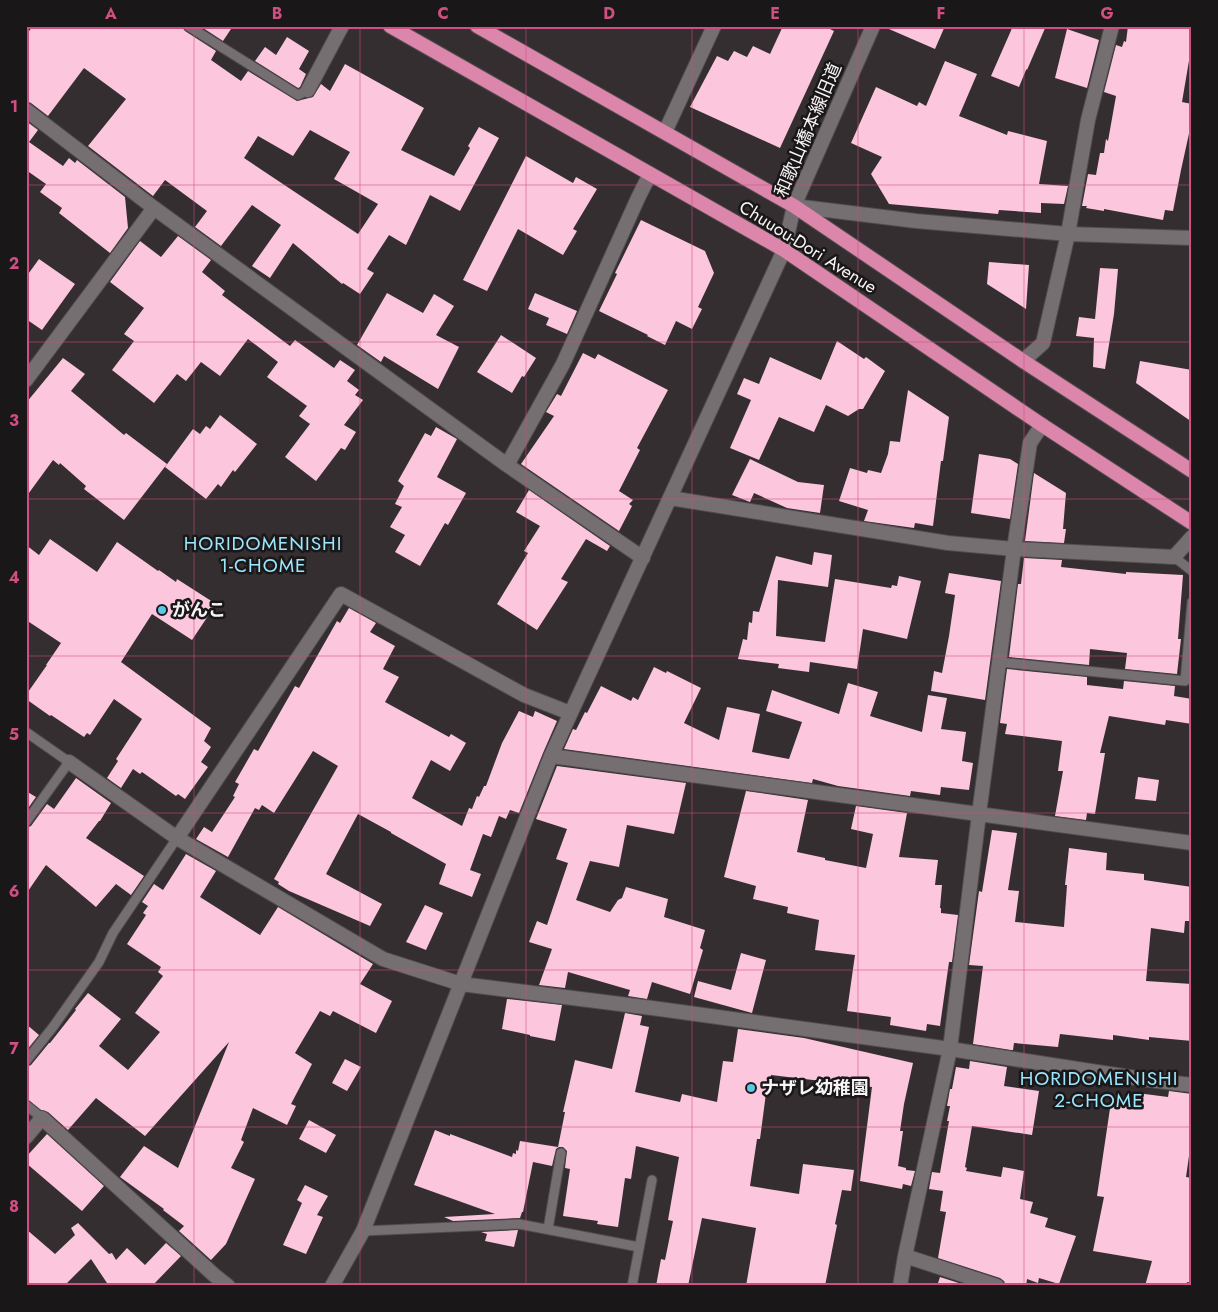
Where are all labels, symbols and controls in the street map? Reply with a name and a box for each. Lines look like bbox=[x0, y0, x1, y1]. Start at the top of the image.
text: A bbox=[104, 2, 117, 25]
text: B bbox=[272, 2, 282, 25]
text: C bbox=[437, 2, 449, 25]
text: D bbox=[603, 2, 615, 25]
text: E bbox=[770, 2, 780, 25]
text: F bbox=[937, 2, 945, 25]
text: G bbox=[1100, 2, 1114, 25]
street label: 和歌山橋本線旧道 bbox=[768, 59, 848, 201]
text: 1 bbox=[10, 95, 18, 118]
street label: Chuuou-Dori Avenue bbox=[734, 194, 882, 300]
text: 2 bbox=[9, 252, 19, 275]
text: 3 bbox=[9, 409, 19, 432]
district label: HORIDOMENISHI 1-CHOME bbox=[184, 530, 342, 579]
text: 4 bbox=[8, 566, 20, 589]
place label: がんこ bbox=[172, 597, 226, 623]
marker: がんこ bbox=[156, 604, 168, 616]
text: 5 bbox=[9, 723, 19, 746]
text: 6 bbox=[9, 880, 19, 903]
text: 7 bbox=[9, 1037, 19, 1060]
district label: HORIDOMENISHI 2-CHOME bbox=[1020, 1065, 1178, 1114]
place label: ナザレ幼稚園 bbox=[761, 1075, 869, 1101]
marker: ナザレ幼稚園 bbox=[745, 1082, 757, 1094]
text: 8 bbox=[9, 1195, 19, 1218]

